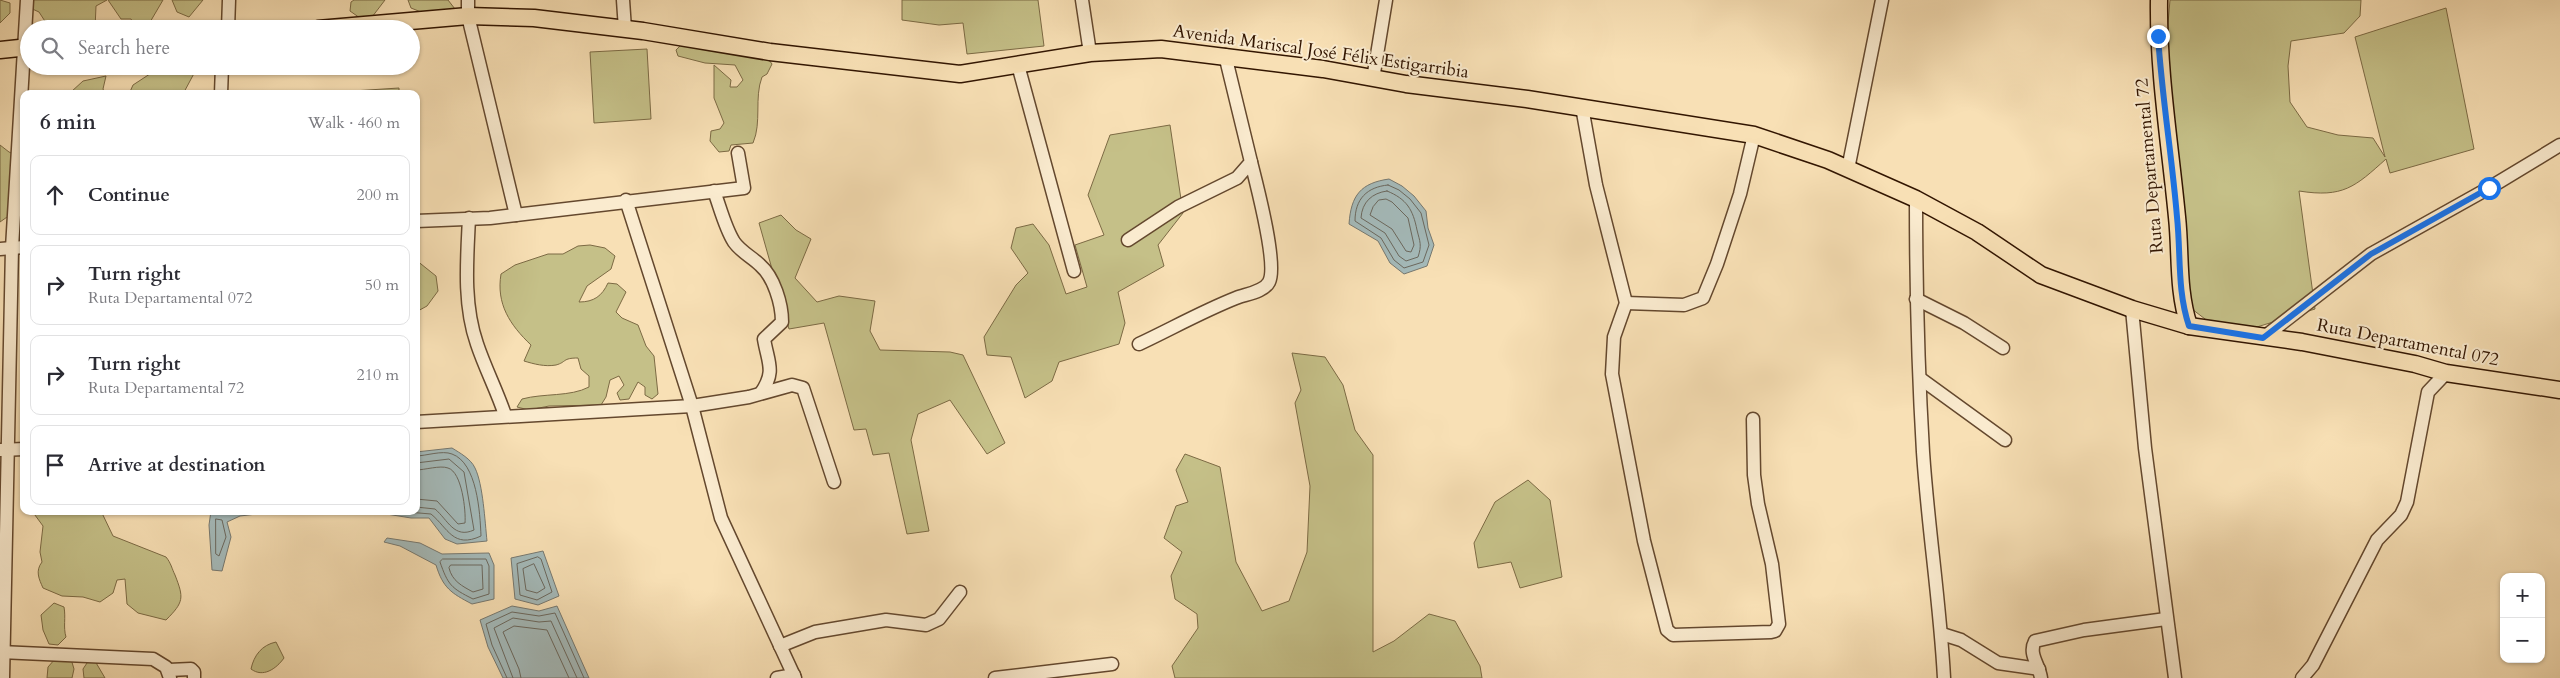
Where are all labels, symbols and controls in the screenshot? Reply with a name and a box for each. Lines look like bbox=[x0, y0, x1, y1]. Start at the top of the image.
street label: Avenida Mariscal José Félix Estigarribia bbox=[1171, 18, 1471, 85]
search box bbox=[20, 20, 420, 75]
route end bbox=[2147, 25, 2170, 48]
icon: search bbox=[38, 34, 66, 62]
text: Search here bbox=[78, 35, 170, 61]
street label: Ruta Departamental 72 bbox=[2129, 77, 2170, 255]
text: 6 min bbox=[40, 108, 96, 137]
text: Walk · 460 m bbox=[308, 112, 400, 134]
route start bbox=[2478, 177, 2501, 200]
icon: ahead bbox=[41, 181, 69, 209]
text: Continue bbox=[88, 182, 170, 208]
text: 200 m bbox=[357, 184, 399, 206]
text: Turn right bbox=[88, 261, 180, 287]
icon: right bbox=[41, 271, 69, 299]
text: 50 m bbox=[365, 274, 399, 296]
text: Ruta Departamental 072 bbox=[88, 287, 252, 309]
street label: Ruta Departamental 072 bbox=[2315, 313, 2501, 372]
text: Turn right bbox=[88, 351, 180, 377]
icon: right bbox=[41, 361, 69, 389]
text: 210 m bbox=[357, 364, 399, 386]
text: Ruta Departamental 72 bbox=[88, 377, 244, 399]
icon: arrive bbox=[41, 451, 69, 479]
text: Arrive at destination bbox=[88, 452, 265, 478]
map controls bbox=[2500, 573, 2545, 663]
button: + bbox=[2500, 573, 2545, 618]
button: − bbox=[2500, 618, 2545, 663]

